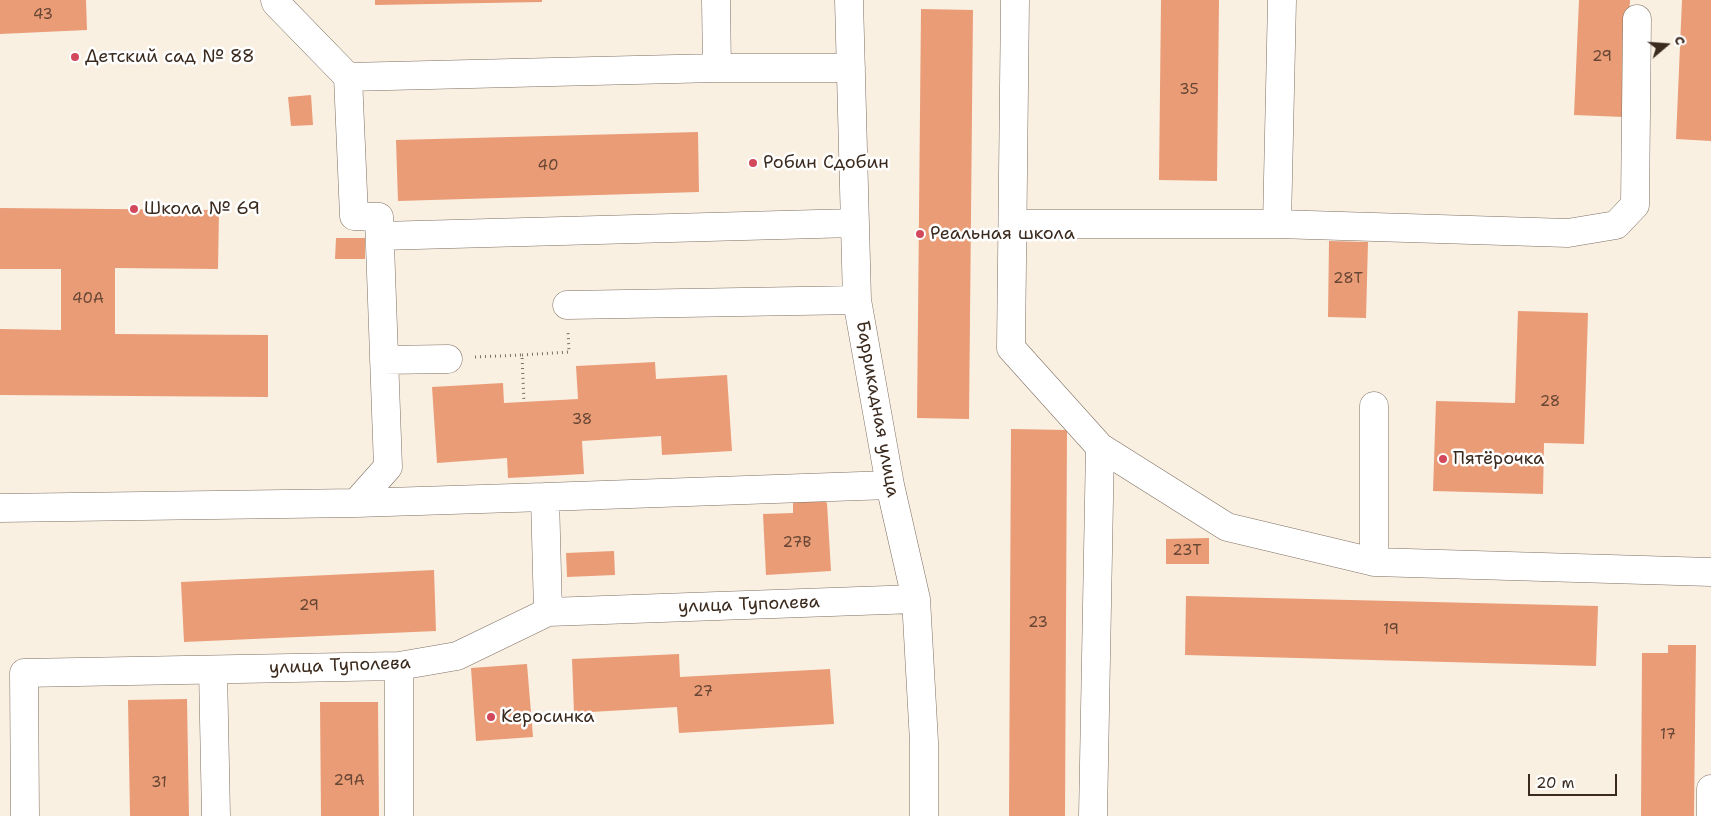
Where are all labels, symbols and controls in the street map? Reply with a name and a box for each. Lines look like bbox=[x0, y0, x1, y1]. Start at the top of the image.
house number: 43 bbox=[33, 6, 53, 24]
north arrow bbox=[1641, 20, 1691, 70]
text: С bbox=[1670, 33, 1690, 47]
place label: Детский сад № 88 bbox=[85, 46, 255, 68]
house number: 29 bbox=[1592, 48, 1612, 66]
marker: Детский сад № 88 bbox=[69, 51, 81, 63]
house number: 35 bbox=[1179, 81, 1199, 99]
place label: Робин Сдобин bbox=[763, 152, 889, 174]
house number: 40 bbox=[538, 157, 558, 175]
marker: Робин Сдобин bbox=[747, 157, 759, 169]
place label: Школа № 69 bbox=[144, 198, 260, 220]
marker: Школа № 69 bbox=[128, 203, 140, 215]
place label: Реальная школа bbox=[930, 223, 1075, 245]
marker: Реальная школа bbox=[914, 228, 926, 240]
house number: 28Т bbox=[1333, 270, 1363, 288]
house number: 40А bbox=[72, 290, 104, 308]
street label: Баррикадная улица bbox=[851, 319, 903, 499]
house number: 28 bbox=[1540, 393, 1560, 411]
house number: 38 bbox=[572, 411, 592, 429]
place label: Пятёрочка bbox=[1453, 448, 1544, 470]
marker: Пятёрочка bbox=[1437, 453, 1449, 465]
house number: 27В bbox=[783, 534, 811, 552]
house number: 23Т bbox=[1172, 542, 1202, 560]
street label: улица Туполева bbox=[678, 592, 820, 618]
house number: 29 bbox=[299, 597, 319, 615]
house number: 23 bbox=[1028, 614, 1048, 632]
house number: 19 bbox=[1383, 621, 1399, 639]
street label: улица Туполева bbox=[269, 653, 411, 679]
house number: 27 bbox=[693, 683, 713, 701]
place label: Керосинка bbox=[501, 706, 595, 728]
marker: Керосинка bbox=[485, 711, 497, 723]
house number: 17 bbox=[1660, 726, 1676, 744]
scale bar bbox=[1531, 764, 1620, 796]
house number: 29А bbox=[333, 772, 365, 790]
text: 20 m bbox=[1536, 773, 1575, 793]
house number: 31 bbox=[151, 774, 167, 792]

